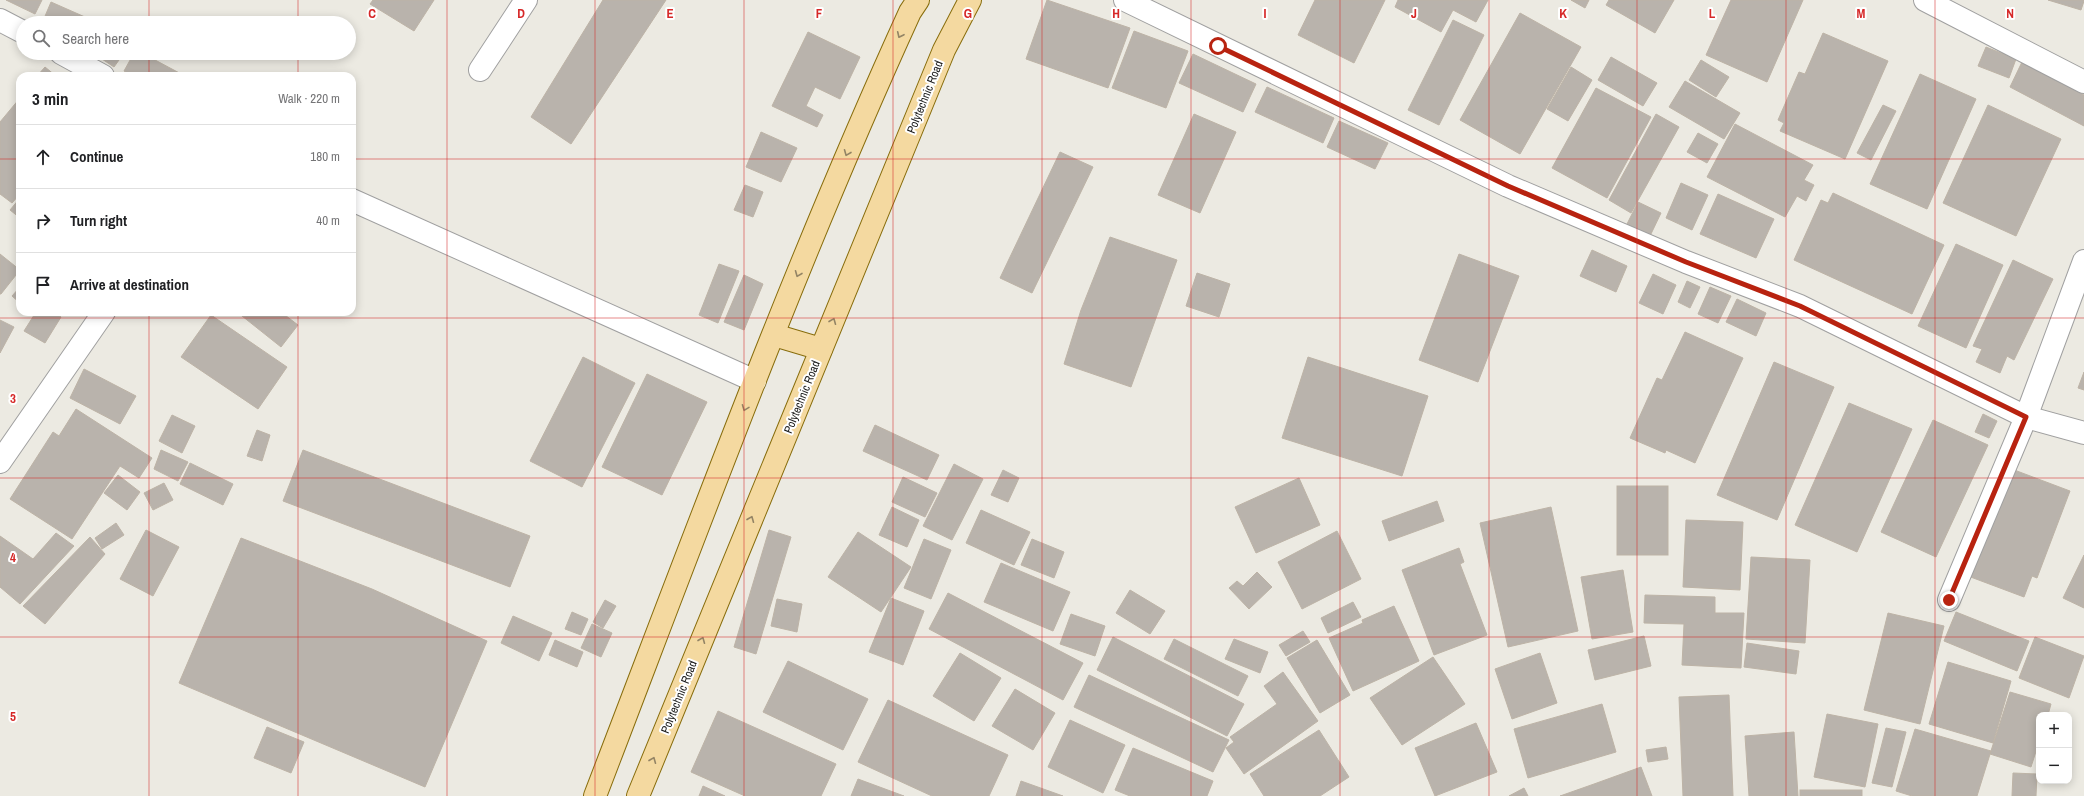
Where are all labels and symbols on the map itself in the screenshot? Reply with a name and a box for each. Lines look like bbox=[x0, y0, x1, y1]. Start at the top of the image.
text: C bbox=[368, 5, 376, 22]
text: D bbox=[517, 5, 525, 22]
text: E bbox=[666, 5, 674, 22]
text: F bbox=[816, 5, 823, 22]
text: G bbox=[964, 5, 972, 22]
text: H bbox=[1112, 5, 1120, 22]
text: I bbox=[1264, 5, 1267, 22]
text: J bbox=[1411, 5, 1417, 22]
text: K bbox=[1559, 5, 1567, 22]
text: L bbox=[1709, 5, 1716, 22]
text: M bbox=[1857, 5, 1866, 22]
text: N bbox=[2006, 5, 2014, 22]
one-way arrow bbox=[897, 30, 905, 38]
route start bbox=[1209, 37, 1227, 55]
street label: Polytechnic Road bbox=[903, 58, 947, 136]
one-way arrow bbox=[844, 149, 852, 157]
one-way arrow bbox=[795, 270, 803, 277]
one-way arrow bbox=[828, 318, 836, 325]
street label: Polytechnic Road bbox=[780, 358, 824, 436]
text: 3 bbox=[10, 390, 16, 407]
one-way arrow bbox=[741, 404, 749, 411]
one-way arrow bbox=[747, 516, 755, 523]
text: 4 bbox=[10, 549, 16, 566]
route end bbox=[1940, 591, 1958, 609]
one-way arrow bbox=[697, 636, 705, 644]
street label: Polytechnic Road bbox=[657, 658, 701, 736]
text: 5 bbox=[10, 708, 16, 725]
one-way arrow bbox=[648, 756, 656, 763]

